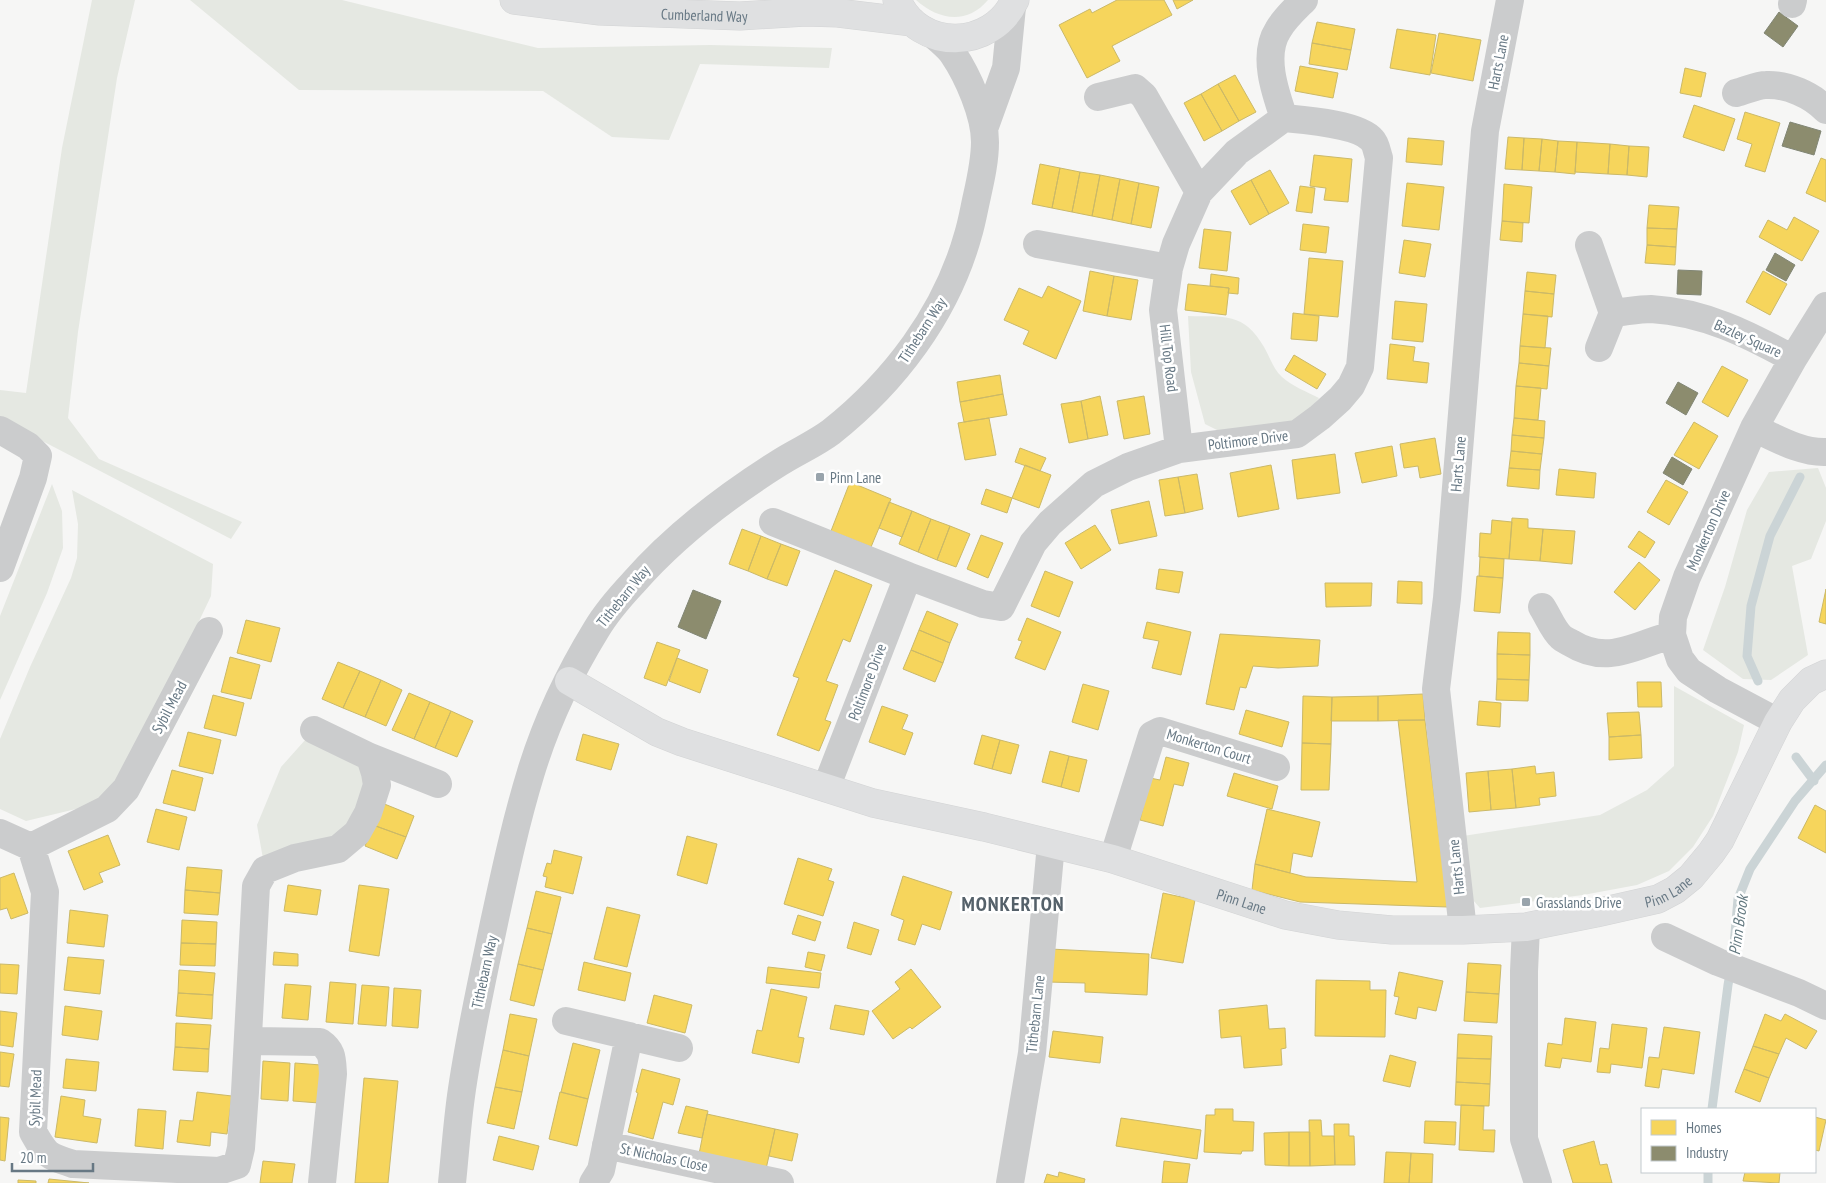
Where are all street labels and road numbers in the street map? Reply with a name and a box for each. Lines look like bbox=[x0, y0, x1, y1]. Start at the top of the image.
street label: Cumberland Way bbox=[661, 4, 748, 26]
street label: Harts Lane bbox=[1483, 33, 1513, 91]
street label: Tithebarn Way bbox=[894, 293, 950, 366]
street label: Bazley Square bbox=[1711, 315, 1785, 361]
street label: Hill Top Road bbox=[1155, 323, 1183, 393]
street label: Poltimore Drive bbox=[1207, 426, 1289, 454]
street label: Harts Lane bbox=[1446, 435, 1470, 493]
street label: Monkerton Drive bbox=[1682, 487, 1734, 573]
street label: Tithebarn Way bbox=[592, 561, 654, 631]
street label: Poltimore Drive bbox=[844, 641, 890, 723]
street label: Sybil Mead bbox=[147, 677, 191, 737]
street label: Monkerton Court bbox=[1165, 724, 1253, 768]
street label: Harts Lane bbox=[1444, 838, 1468, 896]
street label: Pinn Lane bbox=[1643, 871, 1696, 911]
street label: Pinn Lane bbox=[1214, 884, 1269, 918]
street label: Tithebarn Way bbox=[467, 933, 501, 1010]
street label: Tithebarn Lane bbox=[1021, 974, 1049, 1054]
street label: Sybil Mead bbox=[25, 1069, 45, 1127]
street label: St Nicholas Close bbox=[618, 1138, 710, 1176]

